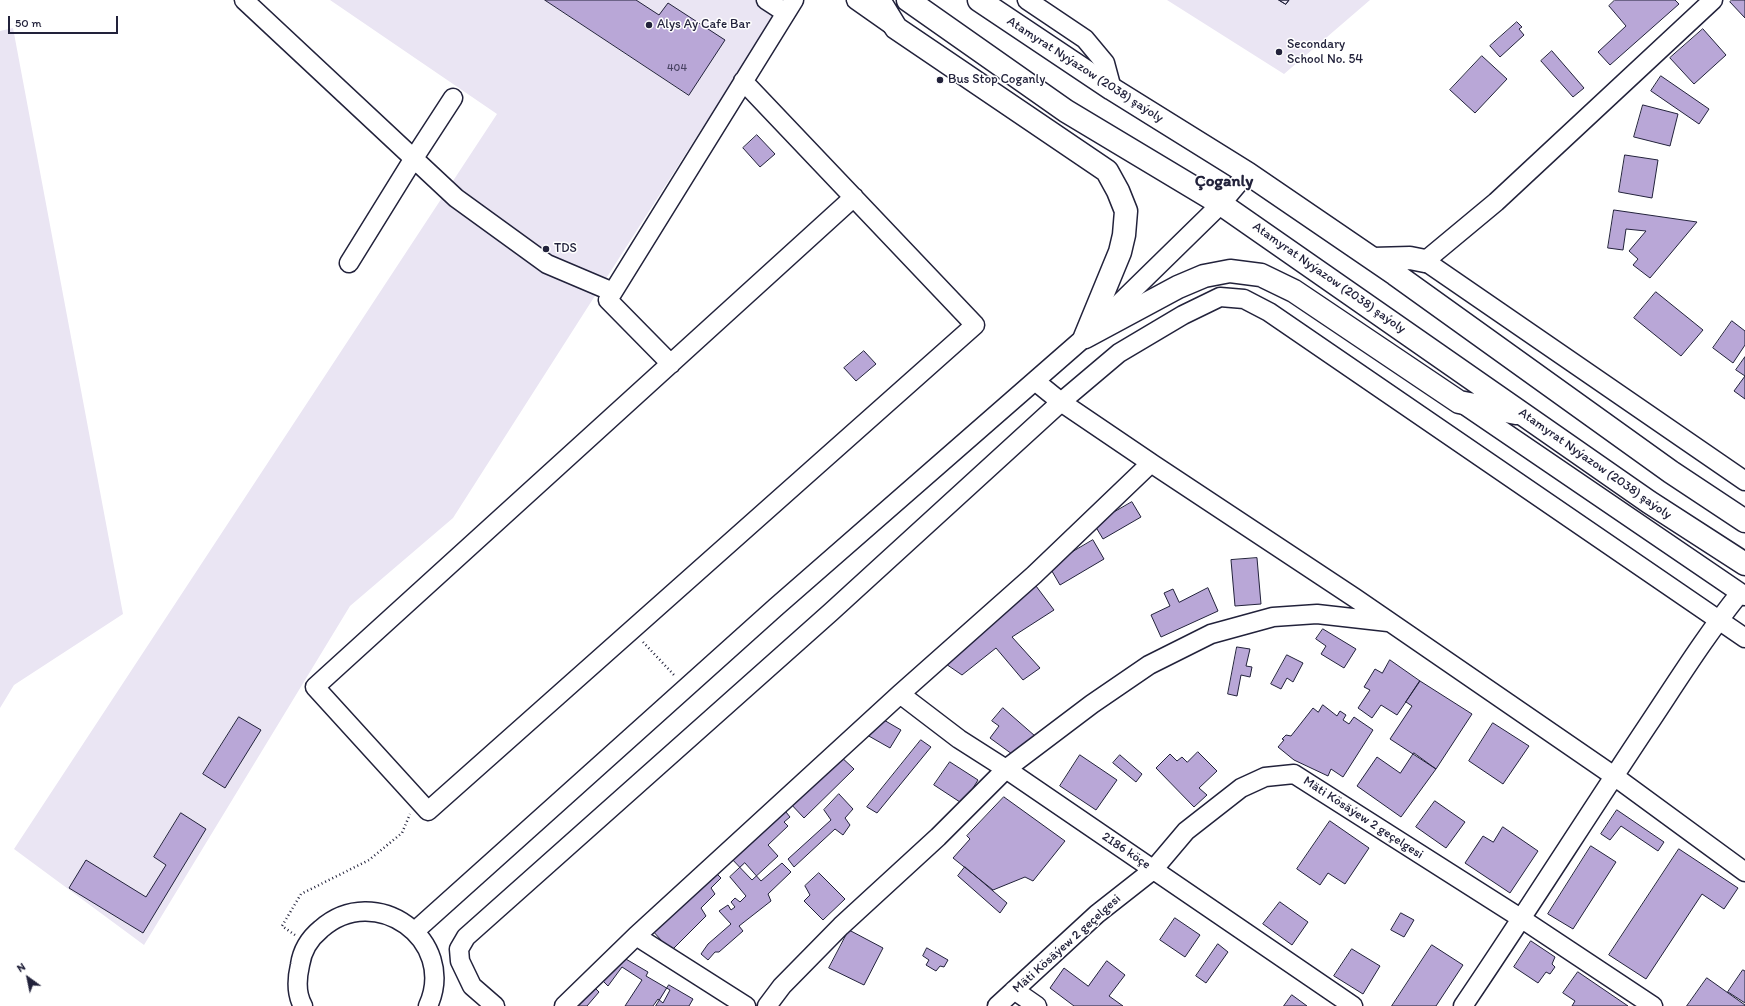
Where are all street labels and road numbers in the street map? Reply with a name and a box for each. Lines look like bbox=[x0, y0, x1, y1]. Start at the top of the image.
street label: Atamyrat Nyýazow (2038) şaýoly bbox=[1004, 13, 1166, 127]
street label: Atamyrat Nyýazow (2038) şaýoly bbox=[1249, 219, 1409, 337]
street label: Atamyrat Nyýazow (2038) şaýoly bbox=[1515, 405, 1675, 523]
street label: Mäti Kösäýew 2 geçelgesi bbox=[1300, 773, 1426, 863]
street label: 2186 köçe bbox=[1099, 829, 1153, 873]
street label: Mäti Kösäýew 2 geçelgesi bbox=[1010, 891, 1124, 997]

